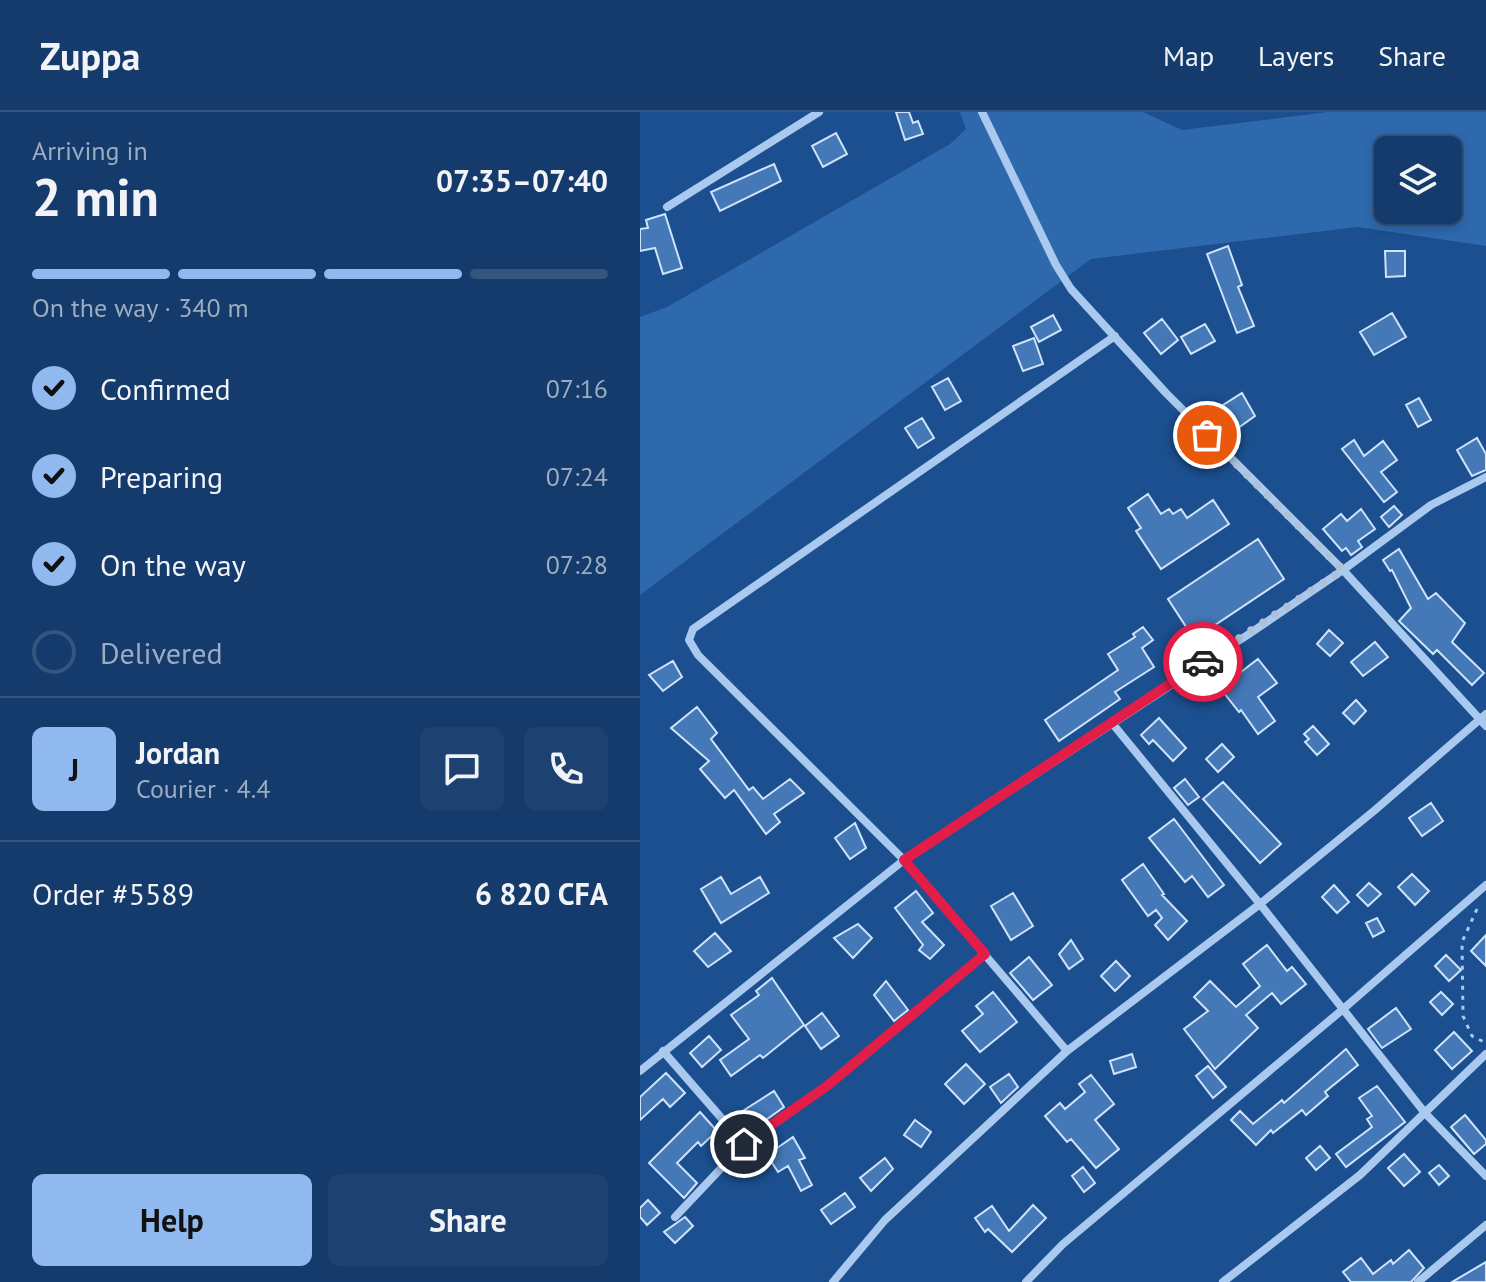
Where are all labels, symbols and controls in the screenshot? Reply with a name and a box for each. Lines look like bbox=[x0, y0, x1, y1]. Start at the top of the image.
text: Zuppa bbox=[40, 31, 140, 80]
text: Map bbox=[1163, 37, 1214, 74]
text: Layers bbox=[1258, 37, 1334, 74]
text: Share bbox=[1378, 37, 1446, 74]
text: Arriving in bbox=[32, 134, 148, 167]
map controls bbox=[1374, 136, 1462, 224]
button: layers bbox=[1374, 136, 1462, 224]
text: 07:35–07:40 bbox=[436, 161, 608, 200]
text: 2 min bbox=[32, 163, 159, 230]
text: On the way · 340 m bbox=[32, 291, 249, 324]
icon: check bbox=[32, 366, 76, 410]
text: Confirmed bbox=[100, 369, 231, 408]
text: 07:16 bbox=[546, 372, 608, 405]
pin bbox=[1173, 401, 1241, 469]
icon: bag bbox=[1185, 413, 1229, 457]
icon: check bbox=[32, 454, 76, 498]
text: Preparing bbox=[100, 457, 223, 496]
text: 07:24 bbox=[546, 460, 608, 493]
icon: check bbox=[32, 542, 76, 586]
text: On the way bbox=[100, 545, 246, 584]
text: 07:28 bbox=[546, 548, 608, 581]
courier bbox=[1163, 622, 1243, 702]
text: Delivered bbox=[100, 633, 223, 672]
icon: car bbox=[1181, 640, 1225, 684]
button: chat bbox=[420, 727, 504, 811]
button: phone bbox=[524, 727, 608, 811]
text: Jordan bbox=[136, 733, 220, 772]
text: J bbox=[69, 750, 79, 789]
text: Courier · 4.4 bbox=[136, 772, 270, 805]
text: Order #5589 bbox=[32, 874, 194, 913]
text: 6 820 CFA bbox=[475, 874, 608, 913]
pin bbox=[710, 1110, 778, 1178]
icon: home bbox=[722, 1122, 766, 1166]
button: Help bbox=[32, 1174, 312, 1266]
button: Share bbox=[328, 1174, 608, 1266]

